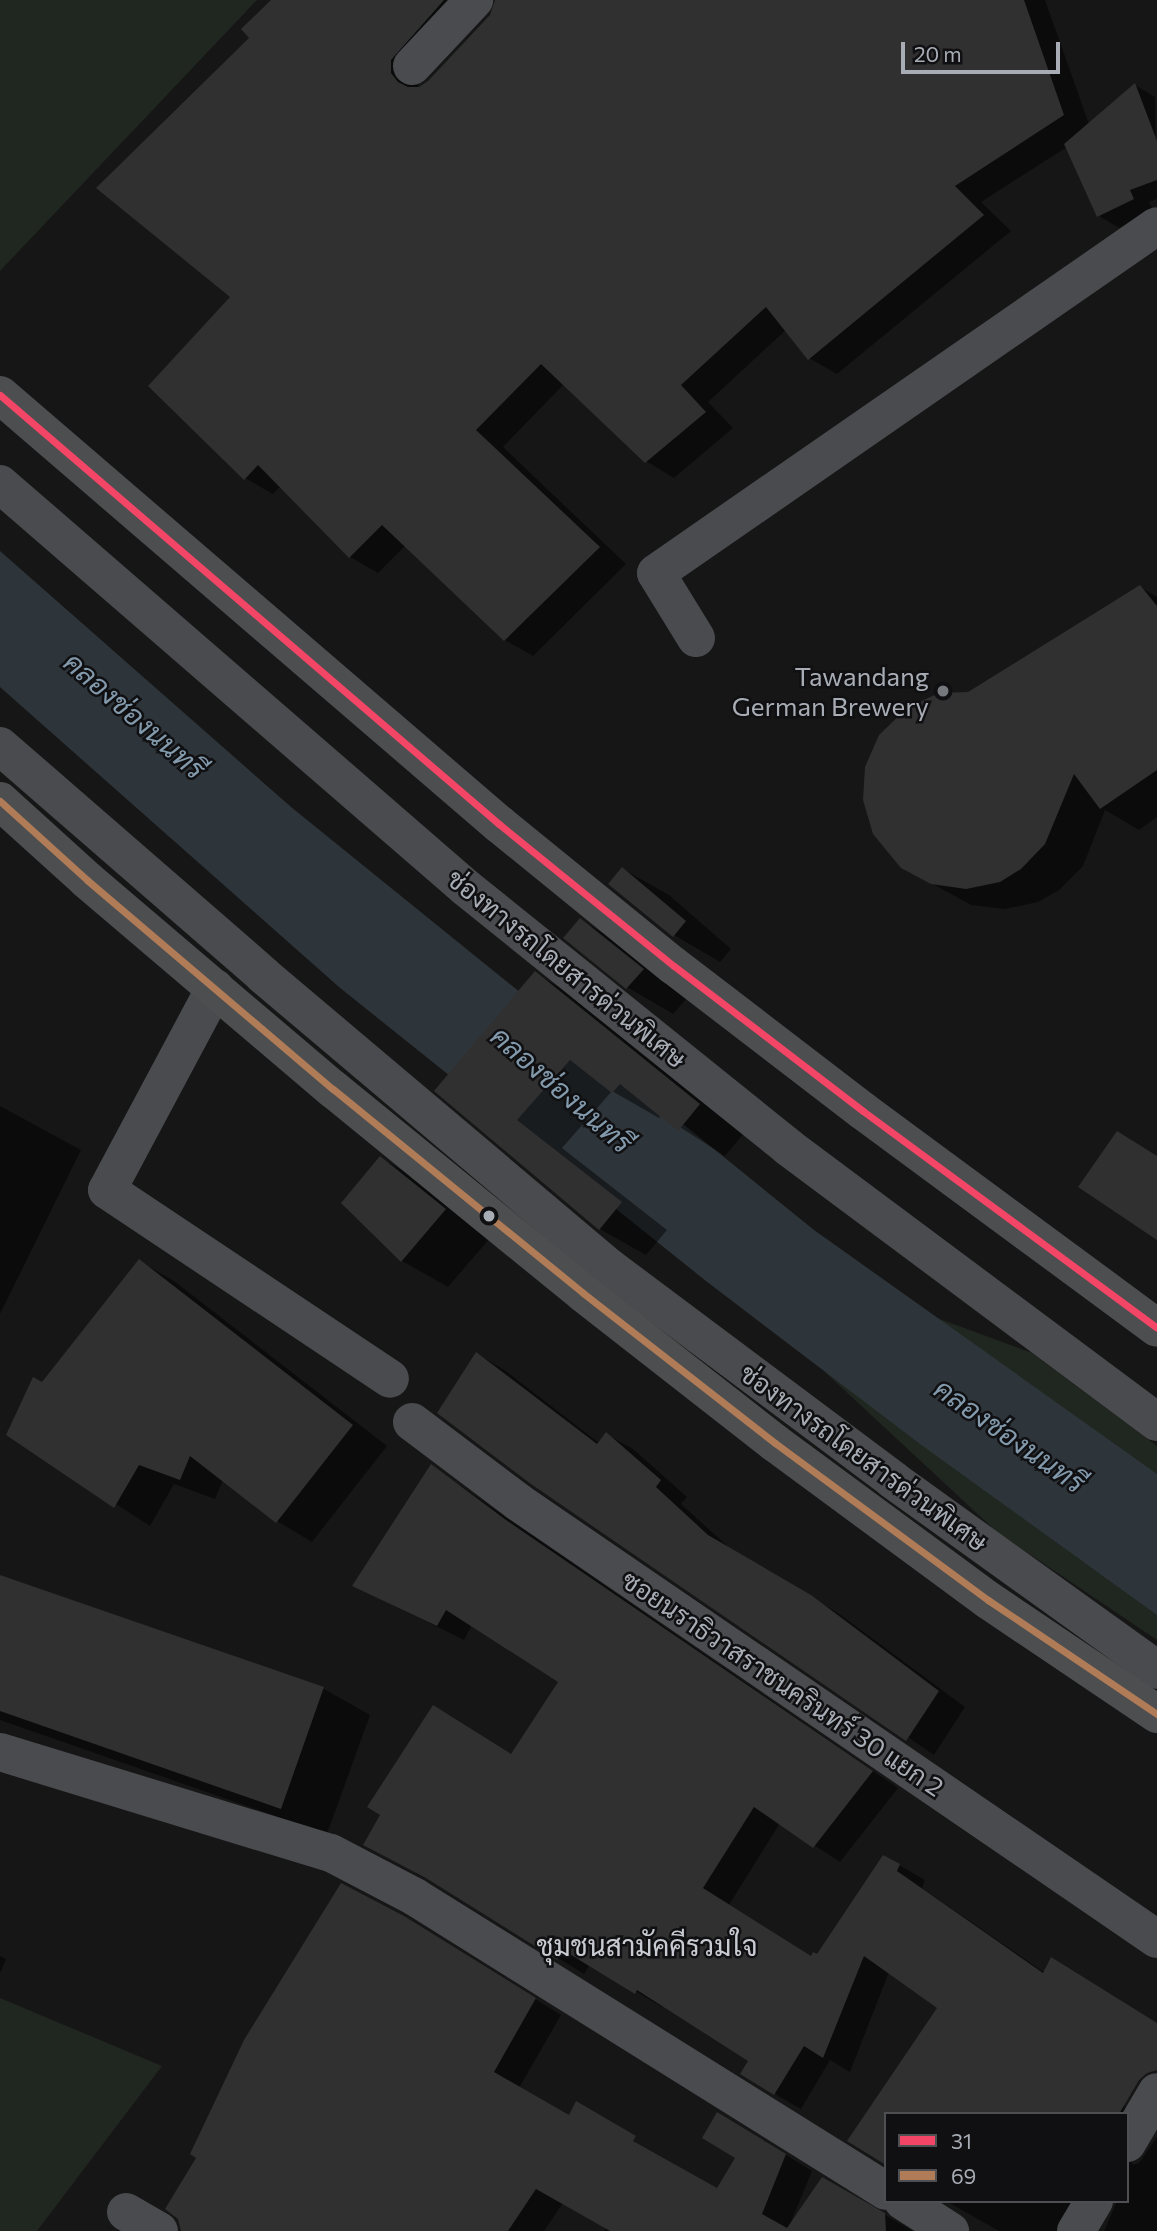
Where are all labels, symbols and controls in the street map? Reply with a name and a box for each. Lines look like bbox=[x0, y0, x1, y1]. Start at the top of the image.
scale bar bbox=[905, 28, 1064, 72]
text: 20 m bbox=[914, 41, 962, 66]
water label: คลองช่องนนทรี bbox=[58, 645, 212, 785]
place label: Tawandang German Brewery bbox=[732, 660, 929, 722]
marker: Tawandang German Brewery bbox=[935, 683, 951, 699]
street label: ช่องทางรถโดยสารด่วนพิเศษ bbox=[442, 862, 692, 1074]
water label: คลองช่องนนทรี bbox=[485, 1019, 639, 1159]
unlabelled marker bbox=[482, 1209, 496, 1223]
street label: ช่องทางรถโดยสารด่วนพิเศษ bbox=[734, 1357, 994, 1557]
water label: คลองช่องนนทรี bbox=[928, 1371, 1092, 1499]
street label: ซอยนราธิวาสราชนครินทร์ 30 แยก 2 bbox=[616, 1564, 950, 1802]
district label: ชุมชนสามัคคีรวมใจ bbox=[537, 1928, 757, 1962]
legend bbox=[884, 2112, 1129, 2203]
text: 31 bbox=[951, 2128, 972, 2153]
text: 69 bbox=[951, 2163, 976, 2188]

